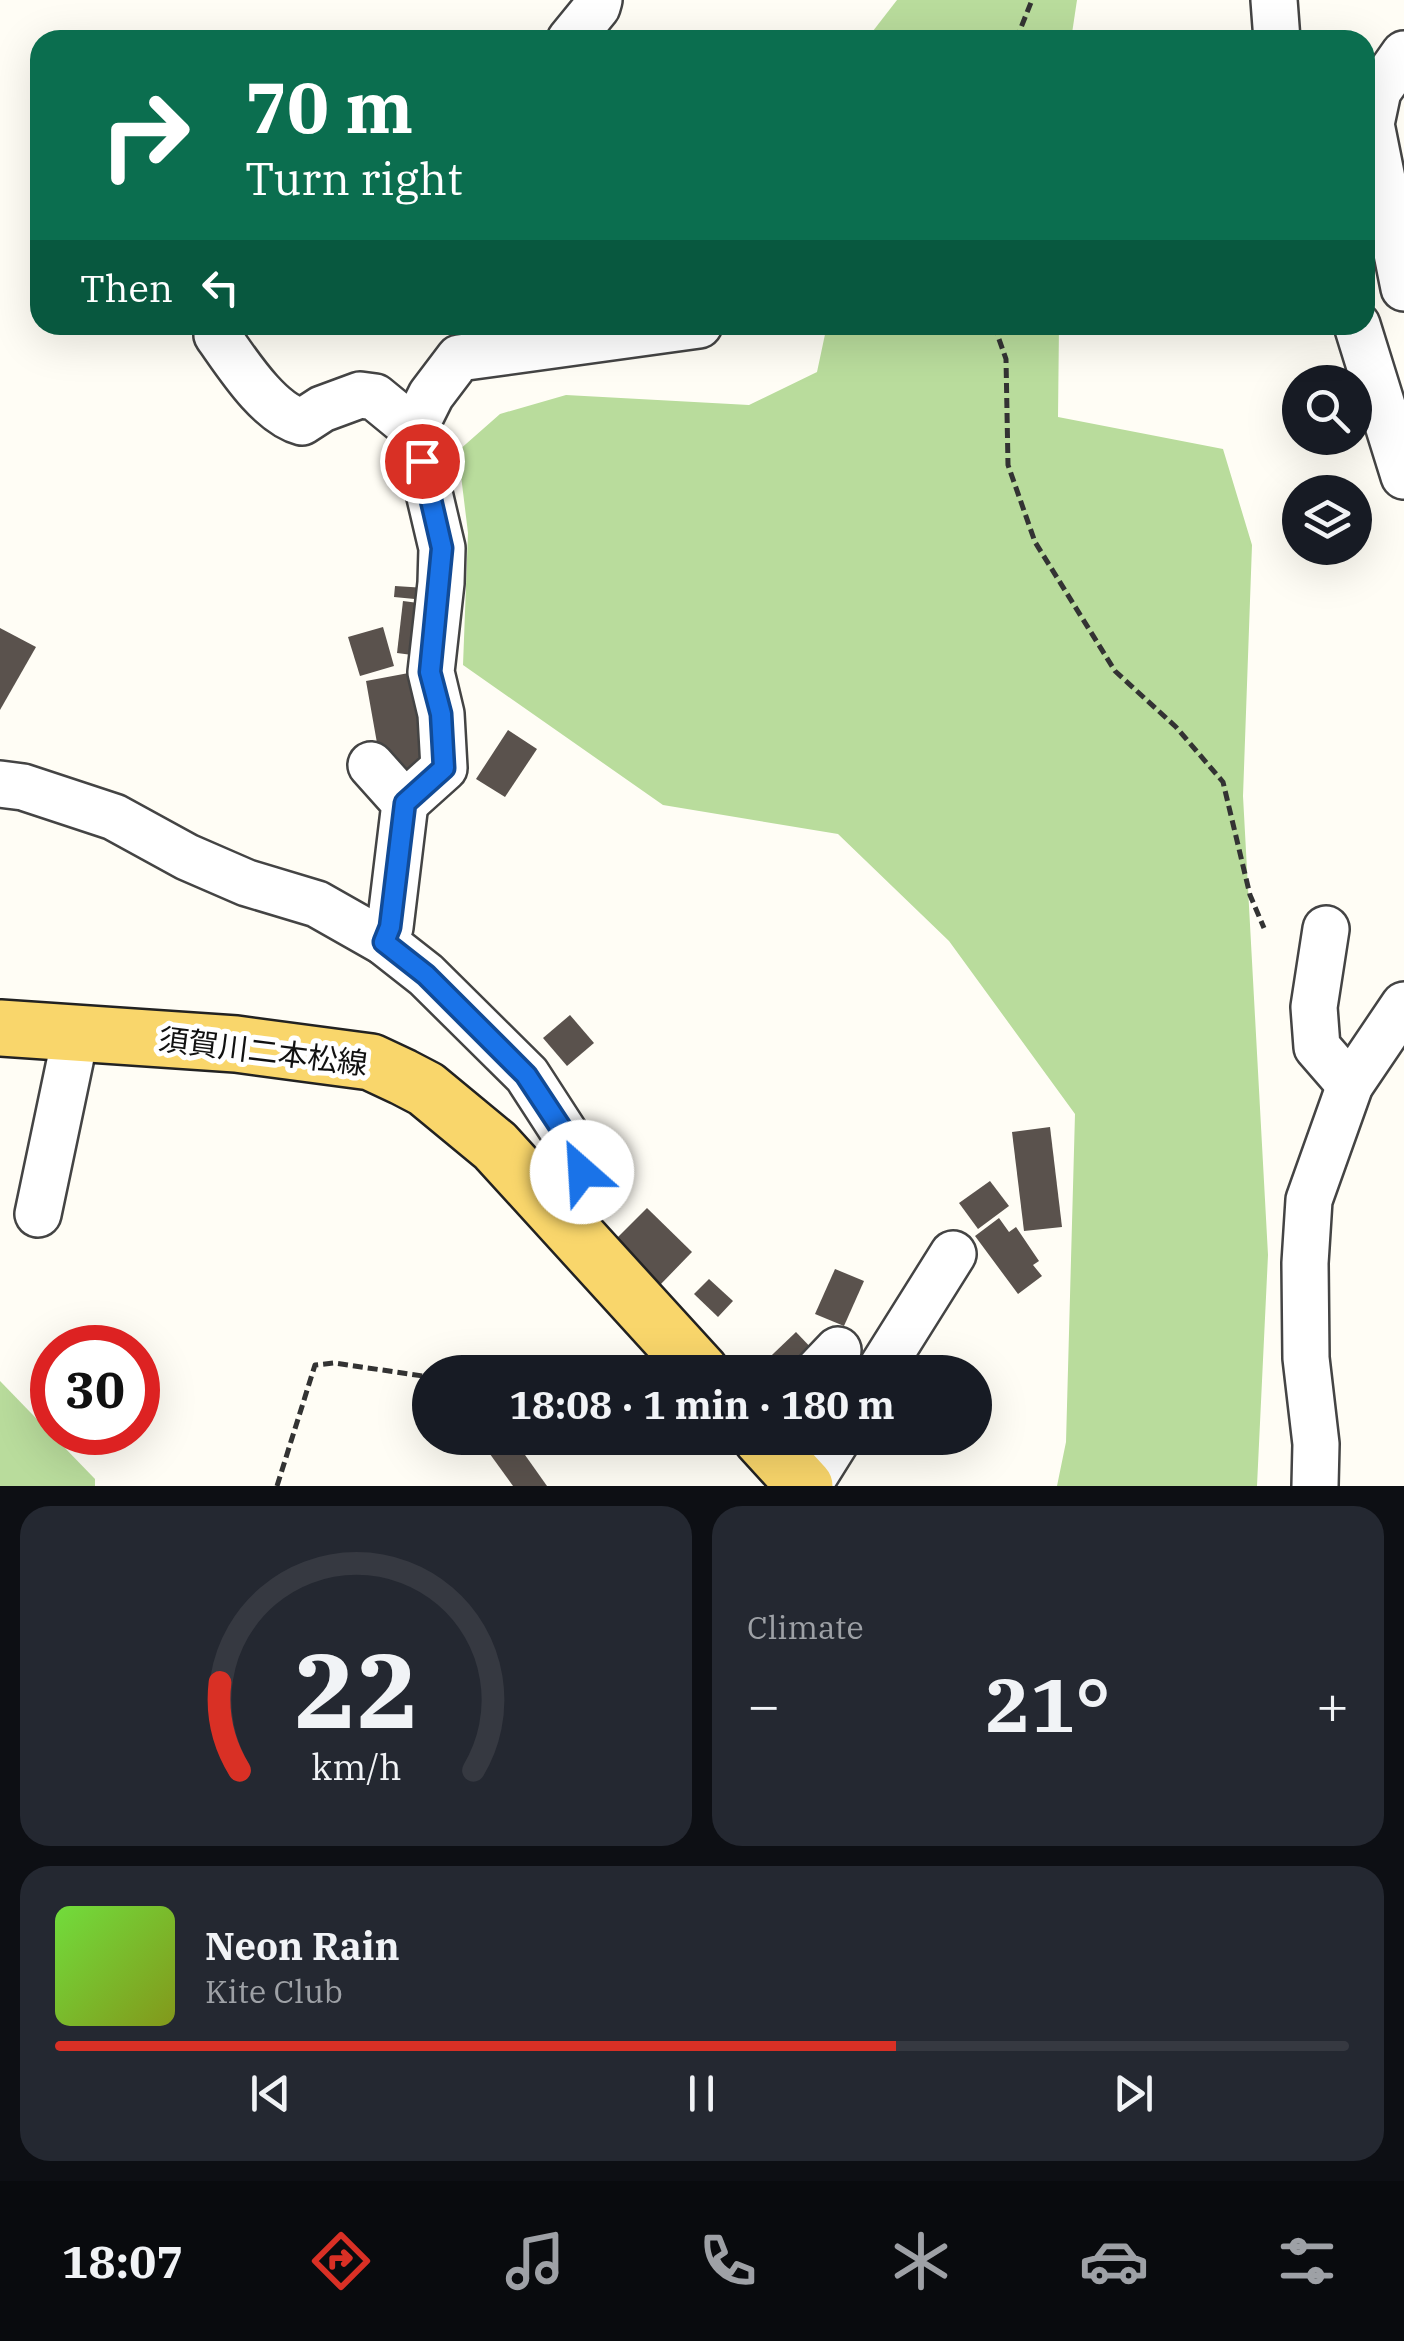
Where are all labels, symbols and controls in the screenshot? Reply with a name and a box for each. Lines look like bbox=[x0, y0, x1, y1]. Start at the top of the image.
text: 70 m bbox=[245, 61, 413, 152]
icon: right bbox=[80, 70, 210, 200]
text: Turn right bbox=[245, 149, 463, 207]
icon: left bbox=[193, 260, 248, 315]
text: Then bbox=[80, 263, 173, 312]
map controls bbox=[1282, 365, 1372, 565]
button: search bbox=[1282, 365, 1372, 455]
pin bbox=[380, 419, 465, 504]
icon: arrive bbox=[395, 434, 450, 489]
button: layers bbox=[1282, 475, 1372, 565]
street label: 須賀川二本松線 bbox=[157, 1018, 370, 1083]
position arrow bbox=[530, 1120, 634, 1224]
speed limit sign: 30 bbox=[30, 1325, 160, 1455]
text: 18:08 · 1 min · 180 m bbox=[509, 1380, 895, 1429]
text: Climate bbox=[747, 1606, 864, 1648]
text: 22 bbox=[294, 1621, 418, 1757]
text: 21° bbox=[985, 1655, 1111, 1753]
text: − bbox=[747, 1669, 780, 1740]
text: + bbox=[1316, 1669, 1349, 1740]
text: km/h bbox=[311, 1743, 401, 1790]
text: Neon Rain bbox=[205, 1921, 400, 1970]
text: Kite Club bbox=[205, 1970, 343, 2012]
icon: previous bbox=[243, 2066, 298, 2121]
icon: pause bbox=[674, 2066, 729, 2121]
icon: next bbox=[1106, 2066, 1161, 2121]
icon: directions bbox=[306, 2226, 376, 2296]
icon: music bbox=[500, 2226, 570, 2296]
icon: phone bbox=[693, 2226, 763, 2296]
icon: climate bbox=[886, 2226, 956, 2296]
icon: car bbox=[1079, 2226, 1149, 2296]
icon: filters bbox=[1272, 2226, 1342, 2296]
text: 18:07 bbox=[62, 2232, 183, 2290]

